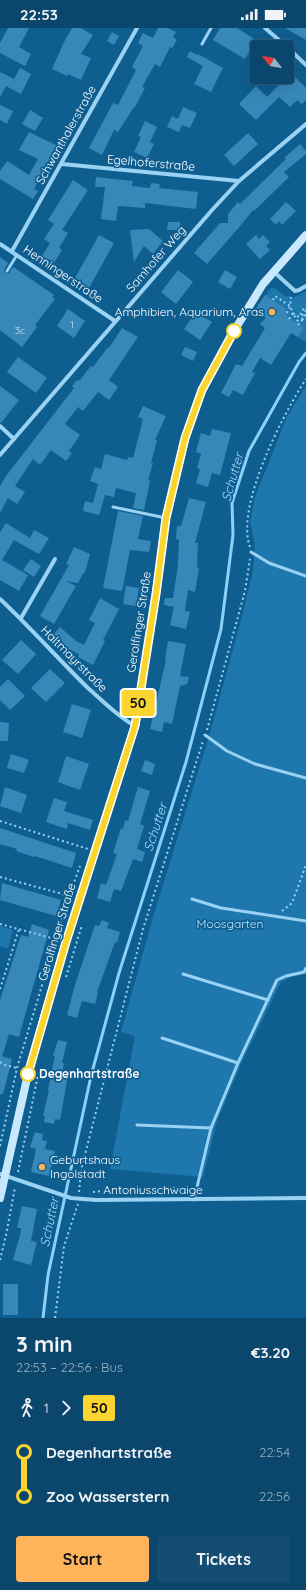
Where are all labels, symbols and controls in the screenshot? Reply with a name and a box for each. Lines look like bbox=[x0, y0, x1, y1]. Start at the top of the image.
text: 22:53 bbox=[20, 5, 58, 24]
north arrow bbox=[250, 40, 294, 84]
map controls bbox=[250, 40, 294, 84]
street label: Schwanthalerstraße bbox=[32, 82, 99, 187]
street label: Egelhoferstraße bbox=[106, 151, 196, 174]
street label: Samhofer Weg bbox=[123, 222, 189, 295]
street label: Henningerstraße bbox=[21, 241, 106, 306]
place label: Amphibien, Aquarium, Aras bbox=[115, 304, 264, 319]
marker: Amphibien, Aquarium, Aras bbox=[267, 307, 277, 317]
house number: 1 bbox=[70, 318, 74, 331]
unlabelled marker bbox=[226, 323, 242, 339]
house number: 3c bbox=[15, 324, 25, 337]
water label: Schutter bbox=[217, 449, 247, 503]
street label: Gerolfinger Straße bbox=[123, 570, 154, 673]
street label: Haltmayrstraße bbox=[38, 622, 111, 695]
line badge: 50 bbox=[120, 690, 156, 716]
text: 50 bbox=[130, 694, 146, 712]
water label: Schutter bbox=[140, 799, 171, 853]
street label: Gerolfinger Straße bbox=[34, 881, 79, 983]
park label: Moosgarten bbox=[196, 916, 264, 931]
marker: Degenhartstraße bbox=[20, 1066, 36, 1082]
place label: Degenhartstraße bbox=[39, 1066, 140, 1081]
place label: Geburtshaus Ingolstadt bbox=[50, 1152, 121, 1181]
marker: Geburtshaus Ingolstadt bbox=[37, 1162, 47, 1172]
street label: Antoniusschwaige bbox=[103, 1182, 203, 1197]
water label: Schutter bbox=[36, 1194, 62, 1248]
text: 3 min bbox=[16, 1330, 73, 1358]
text: €3.20 bbox=[251, 1343, 290, 1362]
text: 22:53 – 22:56 · Bus bbox=[16, 1359, 123, 1375]
icon: walk bbox=[16, 1397, 38, 1419]
icon: forward bbox=[55, 1397, 77, 1419]
text: 50 bbox=[91, 1399, 107, 1417]
text: 1 bbox=[44, 1400, 49, 1416]
text: Degenhartstraße bbox=[46, 1443, 172, 1462]
text: 22:54 bbox=[259, 1444, 290, 1460]
text: Zoo Wasserstern bbox=[46, 1487, 169, 1506]
text: 22:56 bbox=[259, 1488, 290, 1504]
button: Start bbox=[16, 1536, 149, 1582]
button: Tickets bbox=[157, 1536, 290, 1582]

